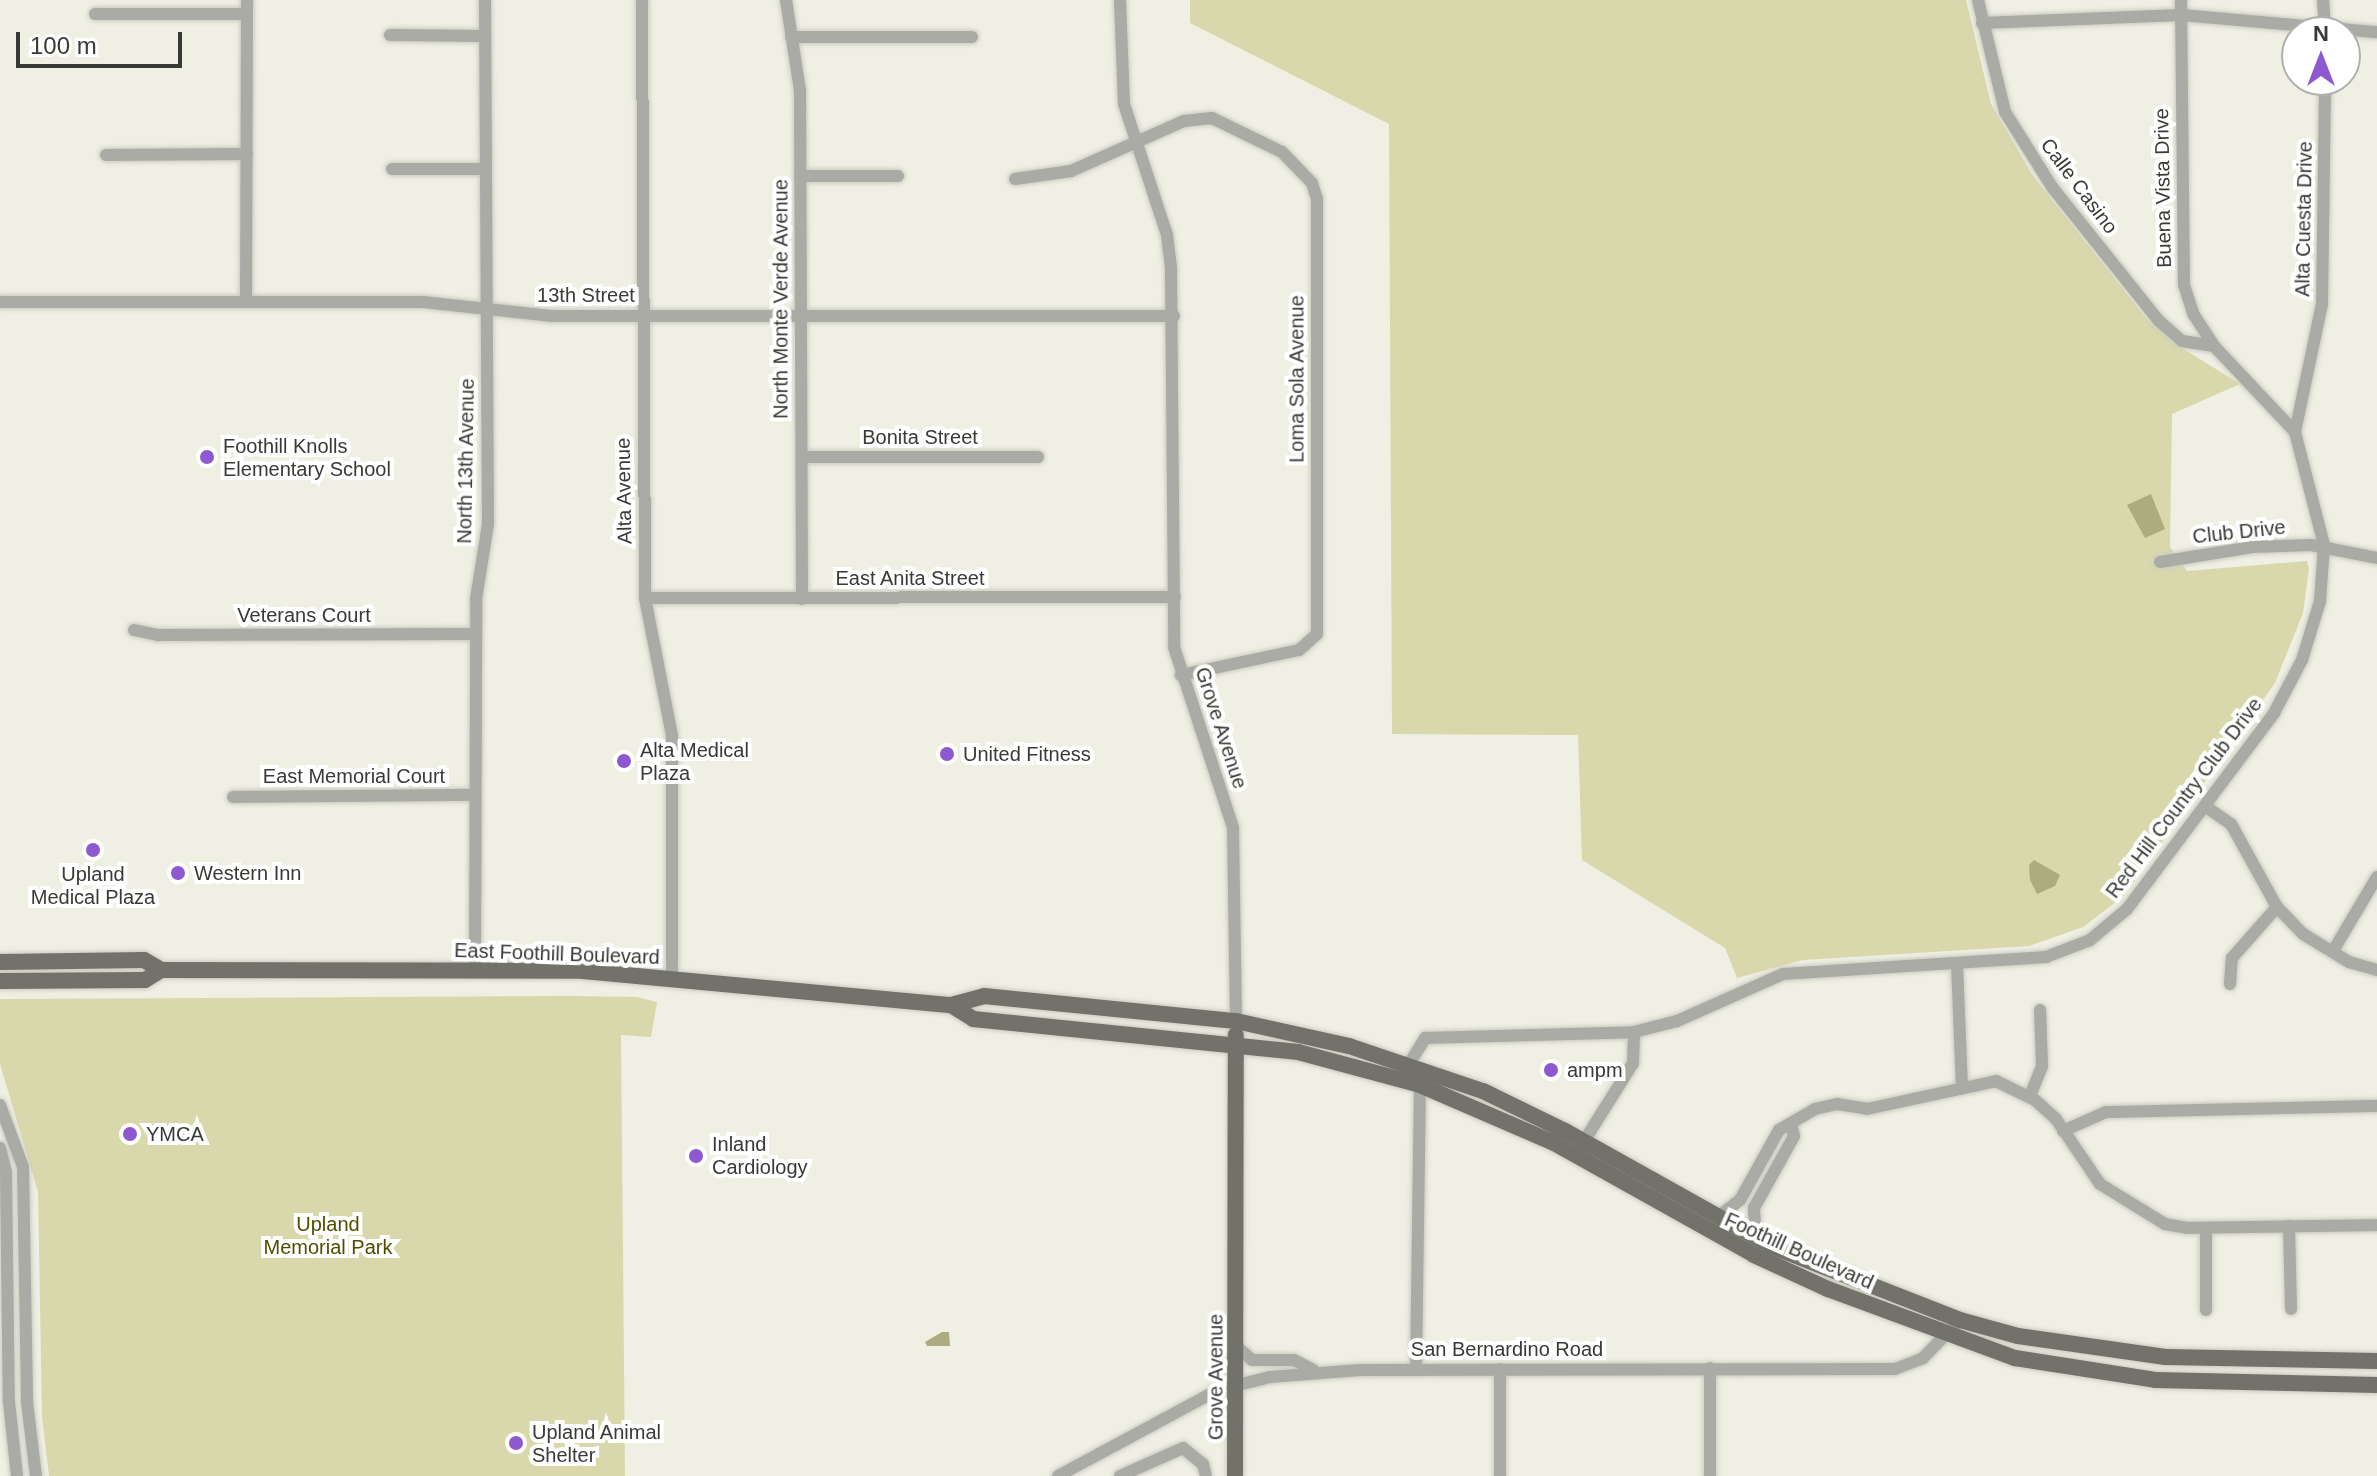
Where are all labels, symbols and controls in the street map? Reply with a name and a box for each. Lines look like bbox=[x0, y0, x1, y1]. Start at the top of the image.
scale bar bbox=[20, 16, 186, 66]
north arrow bbox=[2281, 16, 2361, 96]
text: N bbox=[2313, 21, 2329, 46]
text: 100 m bbox=[30, 32, 97, 59]
street label: Buena Vista Drive bbox=[2150, 108, 2176, 268]
street label: Calle Casino bbox=[2035, 134, 2123, 238]
street label: Alta Cuesta Drive bbox=[2291, 141, 2317, 297]
street label: North Monte Verde Avenue bbox=[769, 179, 793, 419]
street label: 13th Street bbox=[537, 283, 635, 307]
street label: Loma Sola Avenue bbox=[1285, 295, 1309, 463]
street label: North 13th Avenue bbox=[453, 378, 479, 544]
street label: Bonita Street bbox=[862, 425, 978, 449]
place label: Foothill Knolls Elementary School bbox=[223, 434, 391, 481]
street label: Alta Avenue bbox=[611, 437, 637, 545]
marker: Foothill Knolls Elementary School bbox=[198, 448, 216, 466]
street label: Club Drive bbox=[2191, 515, 2287, 549]
street label: East Anita Street bbox=[835, 566, 985, 590]
street label: Veterans Court bbox=[237, 603, 371, 627]
street label: Grove Avenue bbox=[1190, 664, 1252, 792]
street label: Red Hill Country Club Drive bbox=[2101, 693, 2267, 903]
place label: Alta Medical Plaza bbox=[640, 738, 749, 785]
place label: United Fitness bbox=[963, 742, 1091, 766]
marker: United Fitness bbox=[938, 745, 956, 763]
marker: Alta Medical Plaza bbox=[615, 752, 633, 770]
street label: East Memorial Court bbox=[263, 764, 445, 788]
marker: Upland Medical Plaza bbox=[84, 841, 102, 859]
place label: Western Inn bbox=[194, 861, 301, 885]
place label: Upland Medical Plaza bbox=[31, 862, 155, 909]
marker: Western Inn bbox=[169, 864, 187, 882]
street label: East Foothill Boulevard bbox=[454, 938, 660, 970]
place label: ampm bbox=[1567, 1058, 1623, 1082]
marker: ampm bbox=[1542, 1061, 1560, 1079]
place label: YMCA bbox=[146, 1122, 204, 1146]
marker: YMCA bbox=[121, 1125, 139, 1143]
place label: Inland Cardiology bbox=[712, 1132, 808, 1179]
marker: Inland Cardiology bbox=[687, 1147, 705, 1165]
street label: Foothill Boulevard bbox=[1721, 1207, 1877, 1295]
park label: Upland Memorial Park bbox=[264, 1212, 392, 1259]
street label: Grove Avenue bbox=[1204, 1313, 1228, 1441]
street label: San Bernardino Road bbox=[1411, 1337, 1603, 1361]
place label: Upland Animal Shelter bbox=[532, 1420, 662, 1467]
marker: Upland Animal Shelter bbox=[507, 1434, 525, 1452]

